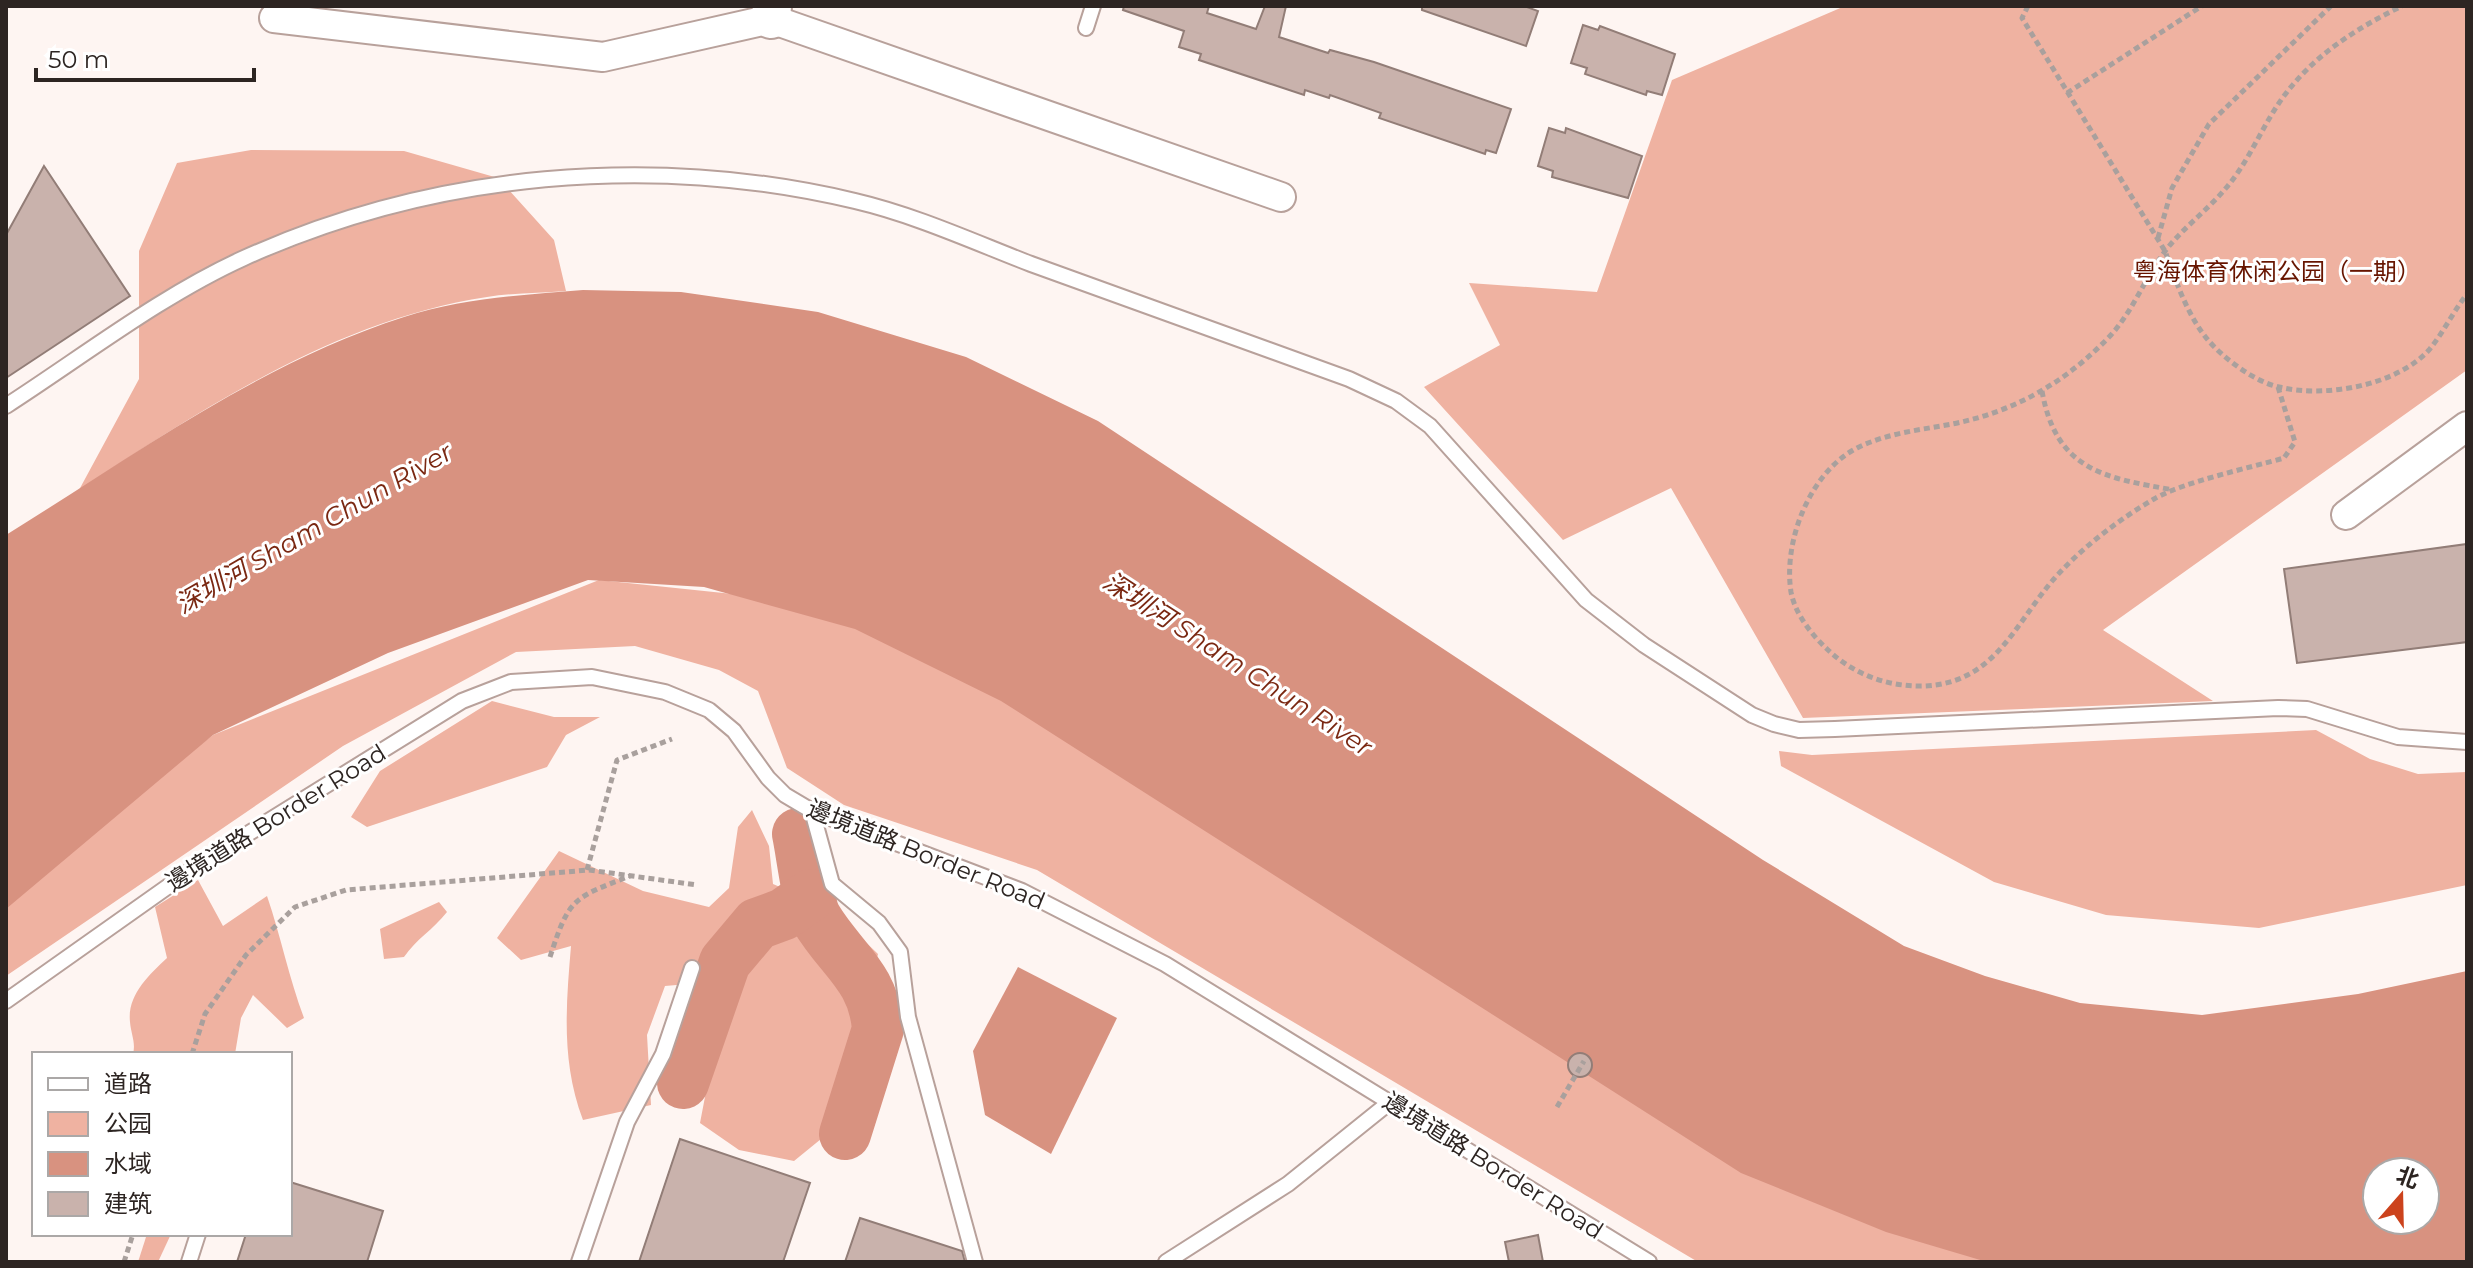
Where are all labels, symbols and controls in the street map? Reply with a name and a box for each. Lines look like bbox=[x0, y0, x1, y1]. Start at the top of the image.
scale bar bbox=[36, 32, 254, 82]
text: 50 m bbox=[48, 45, 109, 74]
park label: 粤海体育休闲公园（一期） bbox=[2133, 257, 2421, 286]
water label: 深圳河 Sham Chun River bbox=[170, 435, 459, 620]
water label: 深圳河 Sham Chun River bbox=[1098, 565, 1379, 763]
street label: 邊境道路 Border Road bbox=[160, 738, 391, 897]
street label: 邊境道路 Border Road bbox=[803, 793, 1049, 916]
legend bbox=[32, 1052, 292, 1236]
text: 道路 bbox=[104, 1069, 152, 1098]
street label: 邊境道路 Border Road bbox=[1378, 1086, 1609, 1245]
text: 公园 bbox=[104, 1109, 152, 1138]
text: 水域 bbox=[104, 1149, 152, 1178]
north arrow bbox=[2361, 1156, 2441, 1236]
text: 北 bbox=[2393, 1161, 2423, 1194]
text: 建筑 bbox=[104, 1189, 152, 1218]

